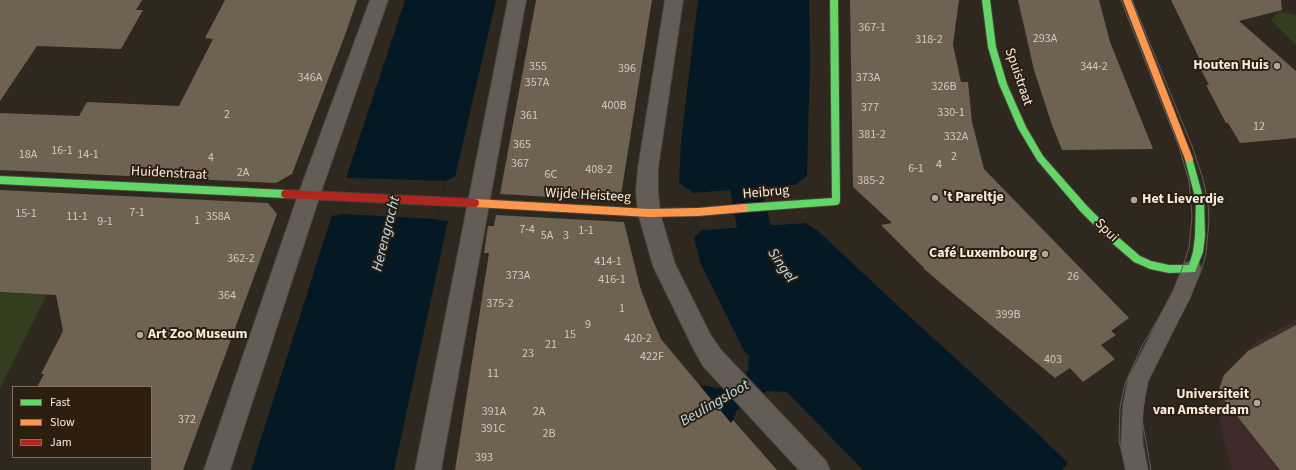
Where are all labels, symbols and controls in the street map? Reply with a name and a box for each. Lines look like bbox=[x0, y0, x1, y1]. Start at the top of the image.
house number: 367-1 bbox=[858, 21, 886, 35]
house number: 293A bbox=[1033, 32, 1057, 46]
house number: 318-2 bbox=[915, 33, 943, 47]
street label: Spuistraat bbox=[1000, 46, 1036, 108]
place label: Houten Huis bbox=[1193, 58, 1269, 74]
house number: 355 bbox=[529, 60, 547, 74]
house number: 344-2 bbox=[1080, 60, 1108, 74]
marker: Houten Huis bbox=[1272, 61, 1282, 71]
house number: 396 bbox=[618, 62, 636, 76]
house number: 346A bbox=[298, 71, 322, 85]
house number: 373A bbox=[856, 71, 880, 85]
house number: 357A bbox=[525, 76, 549, 90]
house number: 326B bbox=[932, 80, 956, 94]
house number: 400B bbox=[602, 99, 626, 113]
house number: 377 bbox=[861, 101, 879, 115]
house number: 330-1 bbox=[937, 106, 965, 120]
house number: 2 bbox=[224, 108, 230, 122]
house number: 361 bbox=[520, 109, 538, 123]
house number: 12 bbox=[1253, 120, 1265, 134]
house number: 381-2 bbox=[858, 128, 886, 142]
house number: 332A bbox=[944, 130, 968, 144]
house number: 365 bbox=[513, 138, 531, 152]
house number: 16-1 bbox=[51, 144, 73, 158]
house number: 18A bbox=[19, 148, 37, 162]
house number: 14-1 bbox=[77, 148, 99, 162]
house number: 2 bbox=[951, 150, 957, 164]
house number: 4 bbox=[208, 151, 214, 165]
house number: 367 bbox=[511, 157, 529, 171]
house number: 4 bbox=[936, 158, 942, 172]
house number: 6-1 bbox=[908, 162, 924, 176]
house number: 408-2 bbox=[585, 163, 613, 177]
street label: Huidenstraat bbox=[131, 164, 207, 184]
house number: 2A bbox=[237, 166, 249, 180]
house number: 6C bbox=[545, 168, 557, 182]
house number: 385-2 bbox=[857, 174, 885, 188]
street label: Heibrug bbox=[742, 183, 790, 203]
street label: Wijde Heisteeg bbox=[545, 185, 631, 207]
place label: 't Pareltje bbox=[943, 190, 1004, 206]
place label: Het Lieverdje bbox=[1142, 192, 1224, 208]
marker: 't Pareltje bbox=[930, 193, 940, 203]
water label: Herengracht bbox=[369, 195, 405, 273]
marker: Het Lieverdje bbox=[1129, 195, 1139, 205]
house number: 7-1 bbox=[129, 206, 145, 220]
house number: 15-1 bbox=[15, 207, 37, 221]
house number: 11-1 bbox=[66, 210, 88, 224]
house number: 358A bbox=[206, 210, 230, 224]
house number: 1 bbox=[194, 214, 200, 228]
house number: 9-1 bbox=[97, 215, 113, 229]
street label: Spui bbox=[1091, 216, 1121, 246]
house number: 7-4 bbox=[519, 223, 535, 237]
house number: 1-1 bbox=[578, 224, 594, 238]
house number: 5A bbox=[541, 229, 553, 243]
house number: 3 bbox=[563, 229, 569, 243]
water label: Singel bbox=[763, 245, 799, 287]
place label: Café Luxembourg bbox=[929, 246, 1037, 262]
marker: Café Luxembourg bbox=[1040, 249, 1050, 259]
house number: 362-2 bbox=[227, 252, 255, 266]
house number: 414-1 bbox=[594, 255, 622, 269]
house number: 373A bbox=[506, 269, 530, 283]
house number: 26 bbox=[1067, 270, 1079, 284]
house number: 416-1 bbox=[598, 273, 626, 287]
house number: 364 bbox=[218, 289, 236, 303]
house number: 375-2 bbox=[486, 297, 514, 311]
house number: 1 bbox=[619, 302, 625, 316]
house number: 399B bbox=[996, 308, 1020, 322]
house number: 9 bbox=[585, 318, 591, 332]
place label: Art Zoo Museum bbox=[148, 327, 248, 343]
house number: 15 bbox=[564, 328, 576, 342]
marker: Art Zoo Museum bbox=[135, 330, 145, 340]
house number: 420-2 bbox=[624, 332, 652, 346]
house number: 21 bbox=[545, 338, 557, 352]
house number: 23 bbox=[522, 347, 534, 361]
house number: 422F bbox=[640, 350, 664, 364]
house number: 403 bbox=[1044, 353, 1062, 367]
house number: 11 bbox=[487, 367, 499, 381]
water label: Beulingsloot bbox=[677, 377, 753, 431]
legend bbox=[12, 386, 152, 458]
place label: Universiteit van Amsterdam bbox=[1153, 387, 1249, 420]
text: Fast bbox=[50, 394, 70, 411]
marker: Universiteit van Amsterdam bbox=[1252, 398, 1262, 408]
house number: 391A bbox=[482, 405, 506, 419]
house number: 2A bbox=[533, 405, 545, 419]
house number: 372 bbox=[178, 413, 196, 427]
text: Slow bbox=[50, 414, 75, 431]
house number: 391C bbox=[481, 422, 505, 436]
house number: 2B bbox=[542, 427, 556, 441]
text: Jam bbox=[50, 434, 72, 451]
house number: 393 bbox=[475, 451, 493, 465]

